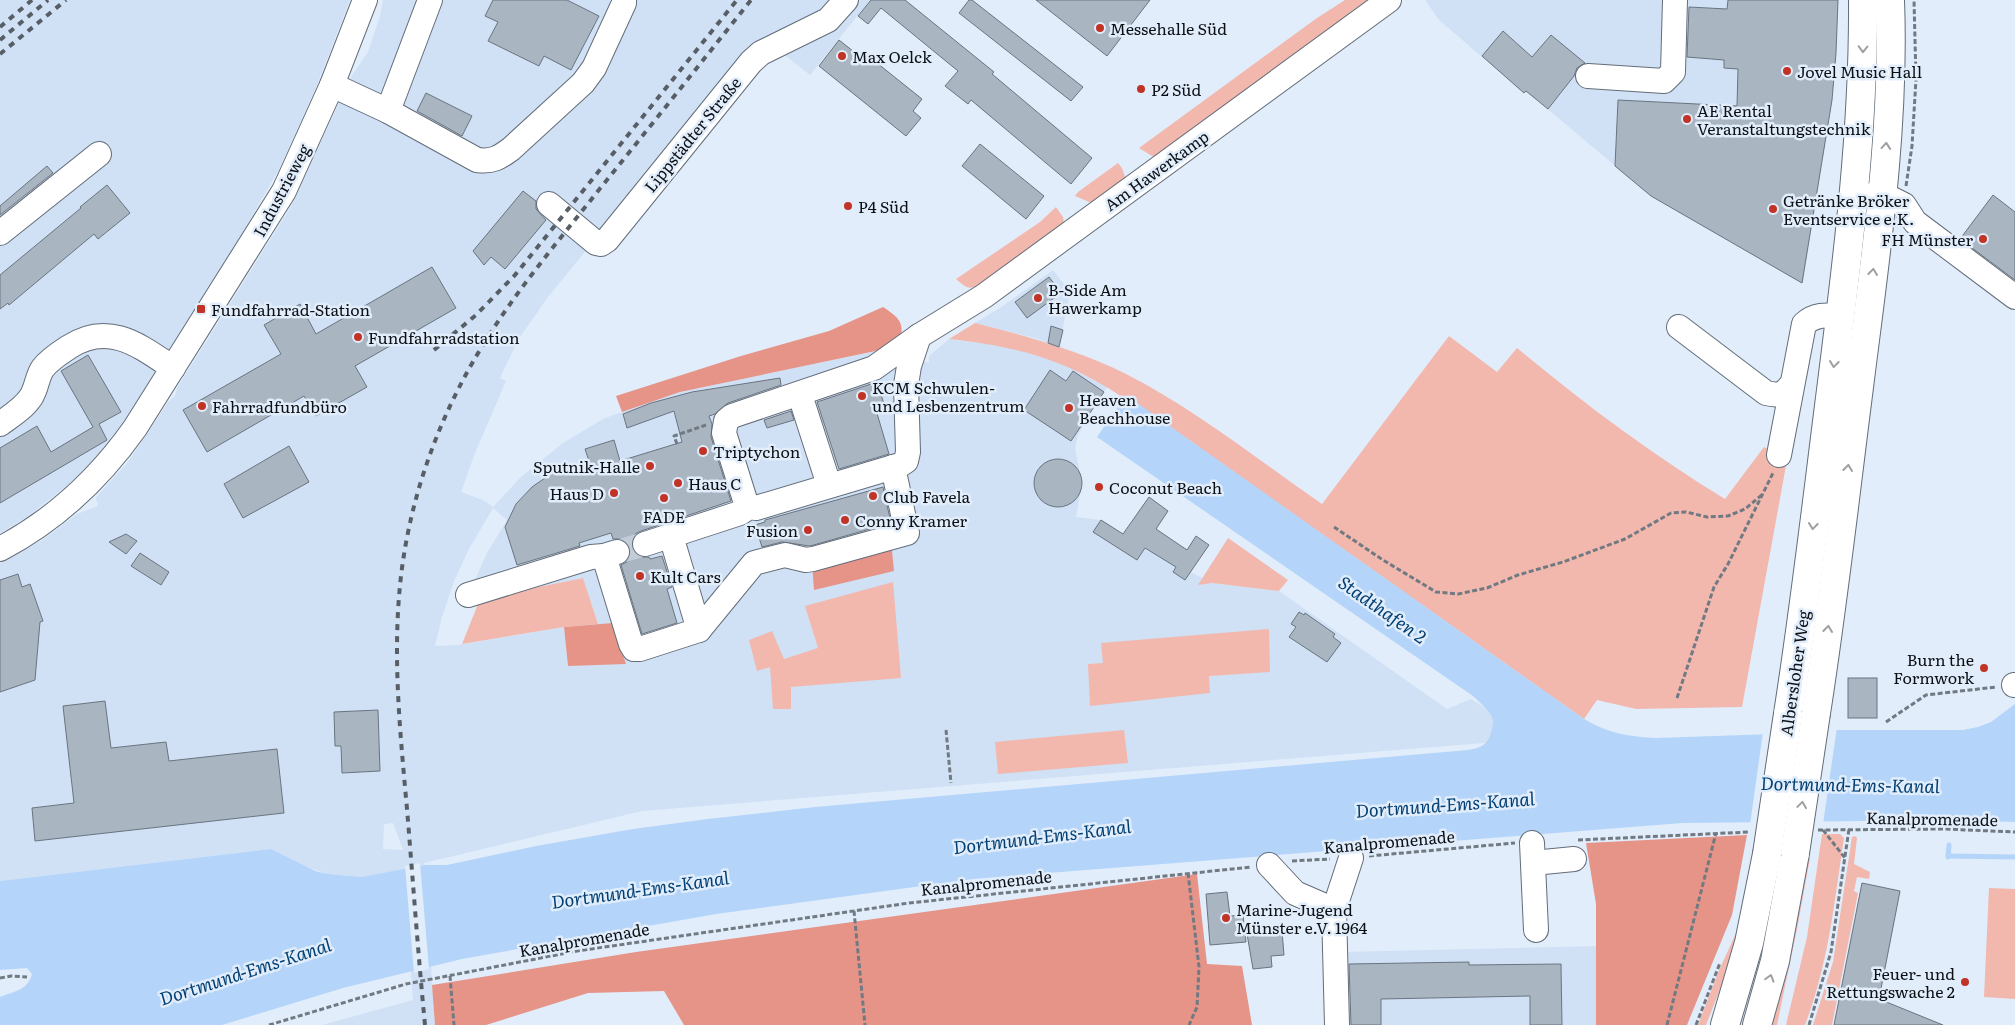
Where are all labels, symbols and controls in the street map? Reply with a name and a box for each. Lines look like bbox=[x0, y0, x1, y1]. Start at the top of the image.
place label: Messehalle Süd bbox=[1110, 16, 1227, 40]
marker: Messehalle Süd bbox=[1094, 22, 1106, 34]
place label: Max Oelck bbox=[852, 44, 932, 68]
one-way arrow bbox=[1858, 45, 1868, 53]
marker: Max Oelck bbox=[836, 50, 848, 62]
place label: Jovel Music Hall bbox=[1797, 59, 1922, 83]
marker: Jovel Music Hall bbox=[1781, 65, 1793, 77]
street label: Lippstädter Straße bbox=[638, 71, 746, 197]
place label: P2 Süd bbox=[1151, 77, 1201, 101]
marker: P2 Süd bbox=[1135, 83, 1147, 95]
place label: AE Rental Veranstaltungstechnik bbox=[1697, 98, 1871, 140]
marker: AE Rental Veranstaltungstechnik bbox=[1681, 113, 1693, 125]
street label: Am Hawerkamp bbox=[1099, 124, 1213, 216]
street label: Industrieweg bbox=[247, 139, 316, 241]
one-way arrow bbox=[1881, 141, 1892, 149]
place label: Getränke Bröker Eventservice e.K. bbox=[1783, 188, 1914, 230]
place label: P4 Süd bbox=[858, 194, 909, 218]
marker: P4 Süd bbox=[842, 200, 854, 212]
marker: Getränke Bröker Eventservice e.K. bbox=[1767, 203, 1779, 215]
place label: FH Münster bbox=[1881, 227, 1973, 251]
marker: FH Münster bbox=[1977, 233, 1989, 245]
one-way arrow bbox=[1867, 268, 1878, 276]
place label: B-Side Am Hawerkamp bbox=[1048, 277, 1142, 319]
marker: B-Side Am Hawerkamp bbox=[1032, 292, 1044, 304]
place label: Fundfahrrad-Station bbox=[211, 297, 371, 321]
marker: Fundfahrrad-Station bbox=[195, 303, 207, 315]
place label: Fundfahrradstation bbox=[368, 325, 520, 349]
marker: Fundfahrradstation bbox=[352, 331, 364, 343]
one-way arrow bbox=[1829, 361, 1840, 369]
place label: KCM Schwulen- und Lesbenzentrum bbox=[872, 375, 1025, 417]
place label: Heaven Beachhouse bbox=[1079, 387, 1170, 429]
marker: KCM Schwulen- und Lesbenzentrum bbox=[856, 390, 868, 402]
place label: Fahrradfundbüro bbox=[212, 394, 347, 418]
marker: Fahrradfundbüro bbox=[196, 400, 208, 412]
marker: Heaven Beachhouse bbox=[1063, 402, 1075, 414]
place label: Triptychon bbox=[713, 439, 801, 463]
marker: Triptychon bbox=[697, 445, 709, 457]
place label: Sputnik-Halle bbox=[533, 454, 640, 478]
marker: Sputnik-Halle bbox=[644, 460, 656, 472]
one-way arrow bbox=[1842, 464, 1853, 472]
place label: Haus C bbox=[688, 471, 741, 495]
place label: Coconut Beach bbox=[1109, 475, 1222, 499]
marker: Haus C bbox=[672, 477, 684, 489]
place label: Haus D bbox=[550, 481, 604, 505]
marker: Coconut Beach bbox=[1093, 481, 1105, 493]
place label: Club Favela bbox=[883, 484, 971, 508]
marker: Haus D bbox=[608, 487, 620, 499]
marker: Club Favela bbox=[867, 490, 879, 502]
marker: FADE bbox=[658, 492, 670, 504]
place label: FADE bbox=[643, 504, 685, 528]
place label: Conny Kramer bbox=[855, 508, 968, 532]
marker: Conny Kramer bbox=[839, 514, 851, 526]
place label: Fusion bbox=[746, 518, 798, 542]
one-way arrow bbox=[1809, 521, 1819, 530]
marker: Fusion bbox=[802, 524, 814, 536]
place label: Kult Cars bbox=[650, 564, 721, 588]
water label: Stadthafen 2 bbox=[1333, 569, 1433, 649]
marker: Kult Cars bbox=[634, 570, 646, 582]
street label: Albersloher Weg bbox=[1773, 608, 1815, 737]
one-way arrow bbox=[1822, 625, 1833, 633]
place label: Burn the Formwork bbox=[1893, 647, 1974, 689]
marker: Burn the Formwork bbox=[1978, 662, 1990, 674]
water label: Dortmund-Ems-Kanal bbox=[1760, 769, 1941, 799]
water label: Dortmund-Ems-Kanal bbox=[1355, 784, 1536, 824]
one-way arrow bbox=[1796, 801, 1807, 809]
street label: Kanalpromenade bbox=[1866, 805, 1998, 831]
water label: Dortmund-Ems-Kanal bbox=[951, 812, 1134, 860]
street label: Kanalpromenade bbox=[1322, 823, 1456, 859]
water label: Dortmund-Ems-Kanal bbox=[549, 863, 732, 915]
street label: Kanalpromenade bbox=[919, 863, 1053, 901]
place label: Marine-Jugend Münster e.V. 1964 bbox=[1236, 897, 1368, 939]
marker: Marine-Jugend Münster e.V. 1964 bbox=[1220, 912, 1232, 924]
street label: Kanalpromenade bbox=[517, 916, 651, 962]
water label: Dortmund-Ems-Kanal bbox=[156, 930, 335, 1012]
place label: Feuer- und Rettungswache 2 bbox=[1826, 961, 1955, 1003]
one-way arrow bbox=[1765, 974, 1775, 983]
marker: Feuer- und Rettungswache 2 bbox=[1959, 976, 1971, 988]

